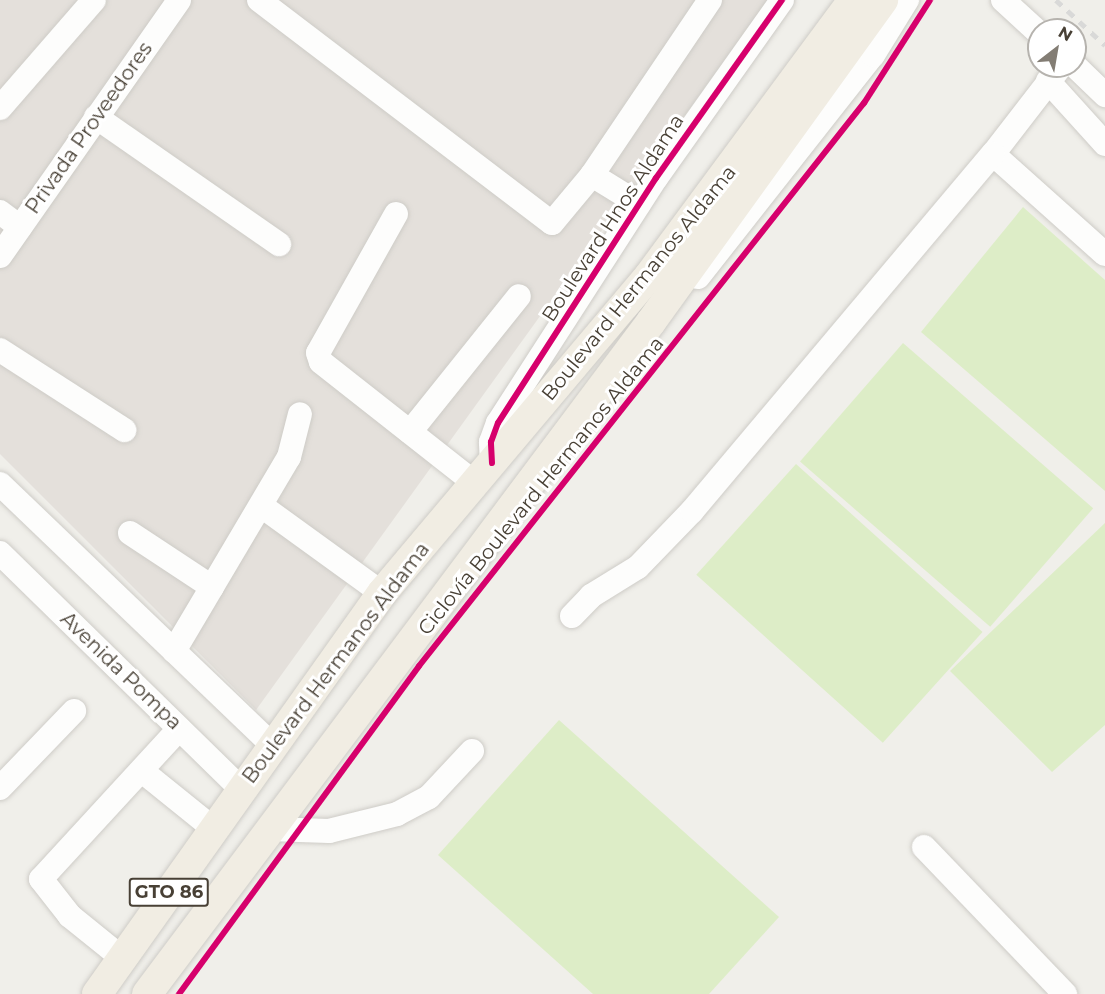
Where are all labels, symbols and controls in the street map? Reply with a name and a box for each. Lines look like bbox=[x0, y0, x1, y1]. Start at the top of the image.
north arrow bbox=[1027, 18, 1087, 78]
text: N bbox=[1055, 22, 1076, 45]
street label: Privada Proveedores bbox=[21, 37, 157, 219]
street label: Boulevard Hnos Aldama bbox=[537, 110, 689, 326]
street label: Boulevard Hermanos Aldama bbox=[537, 161, 741, 405]
street label: Ciclovía Boulevard Hermanos Aldama bbox=[413, 332, 669, 640]
street label: Boulevard Hermanos Aldama bbox=[237, 538, 435, 788]
street label: Avenida Pompa bbox=[55, 607, 187, 735]
road number: GTO 86 bbox=[128, 877, 210, 907]

